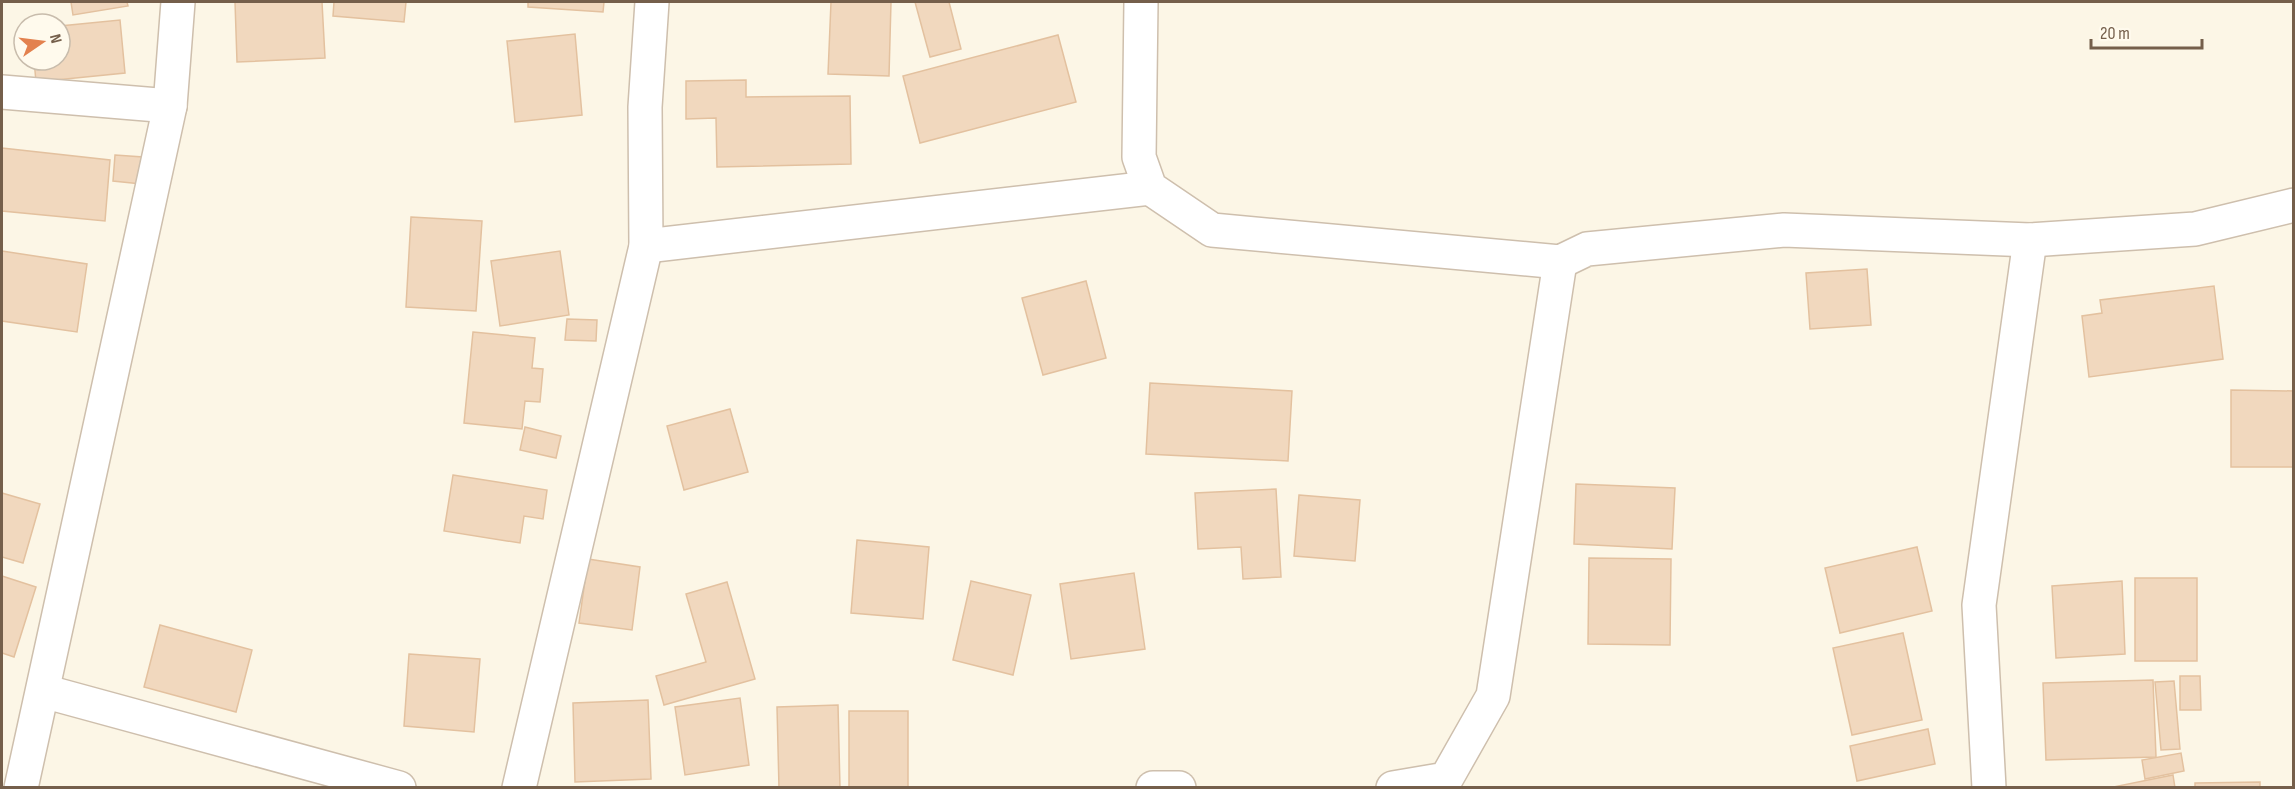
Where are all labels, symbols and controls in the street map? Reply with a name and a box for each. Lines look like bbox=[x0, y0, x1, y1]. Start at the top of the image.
north arrow bbox=[12, 12, 72, 72]
scale bar bbox=[2091, 12, 2202, 50]
text: 20 m bbox=[2100, 23, 2130, 44]
text: N bbox=[45, 32, 65, 45]

